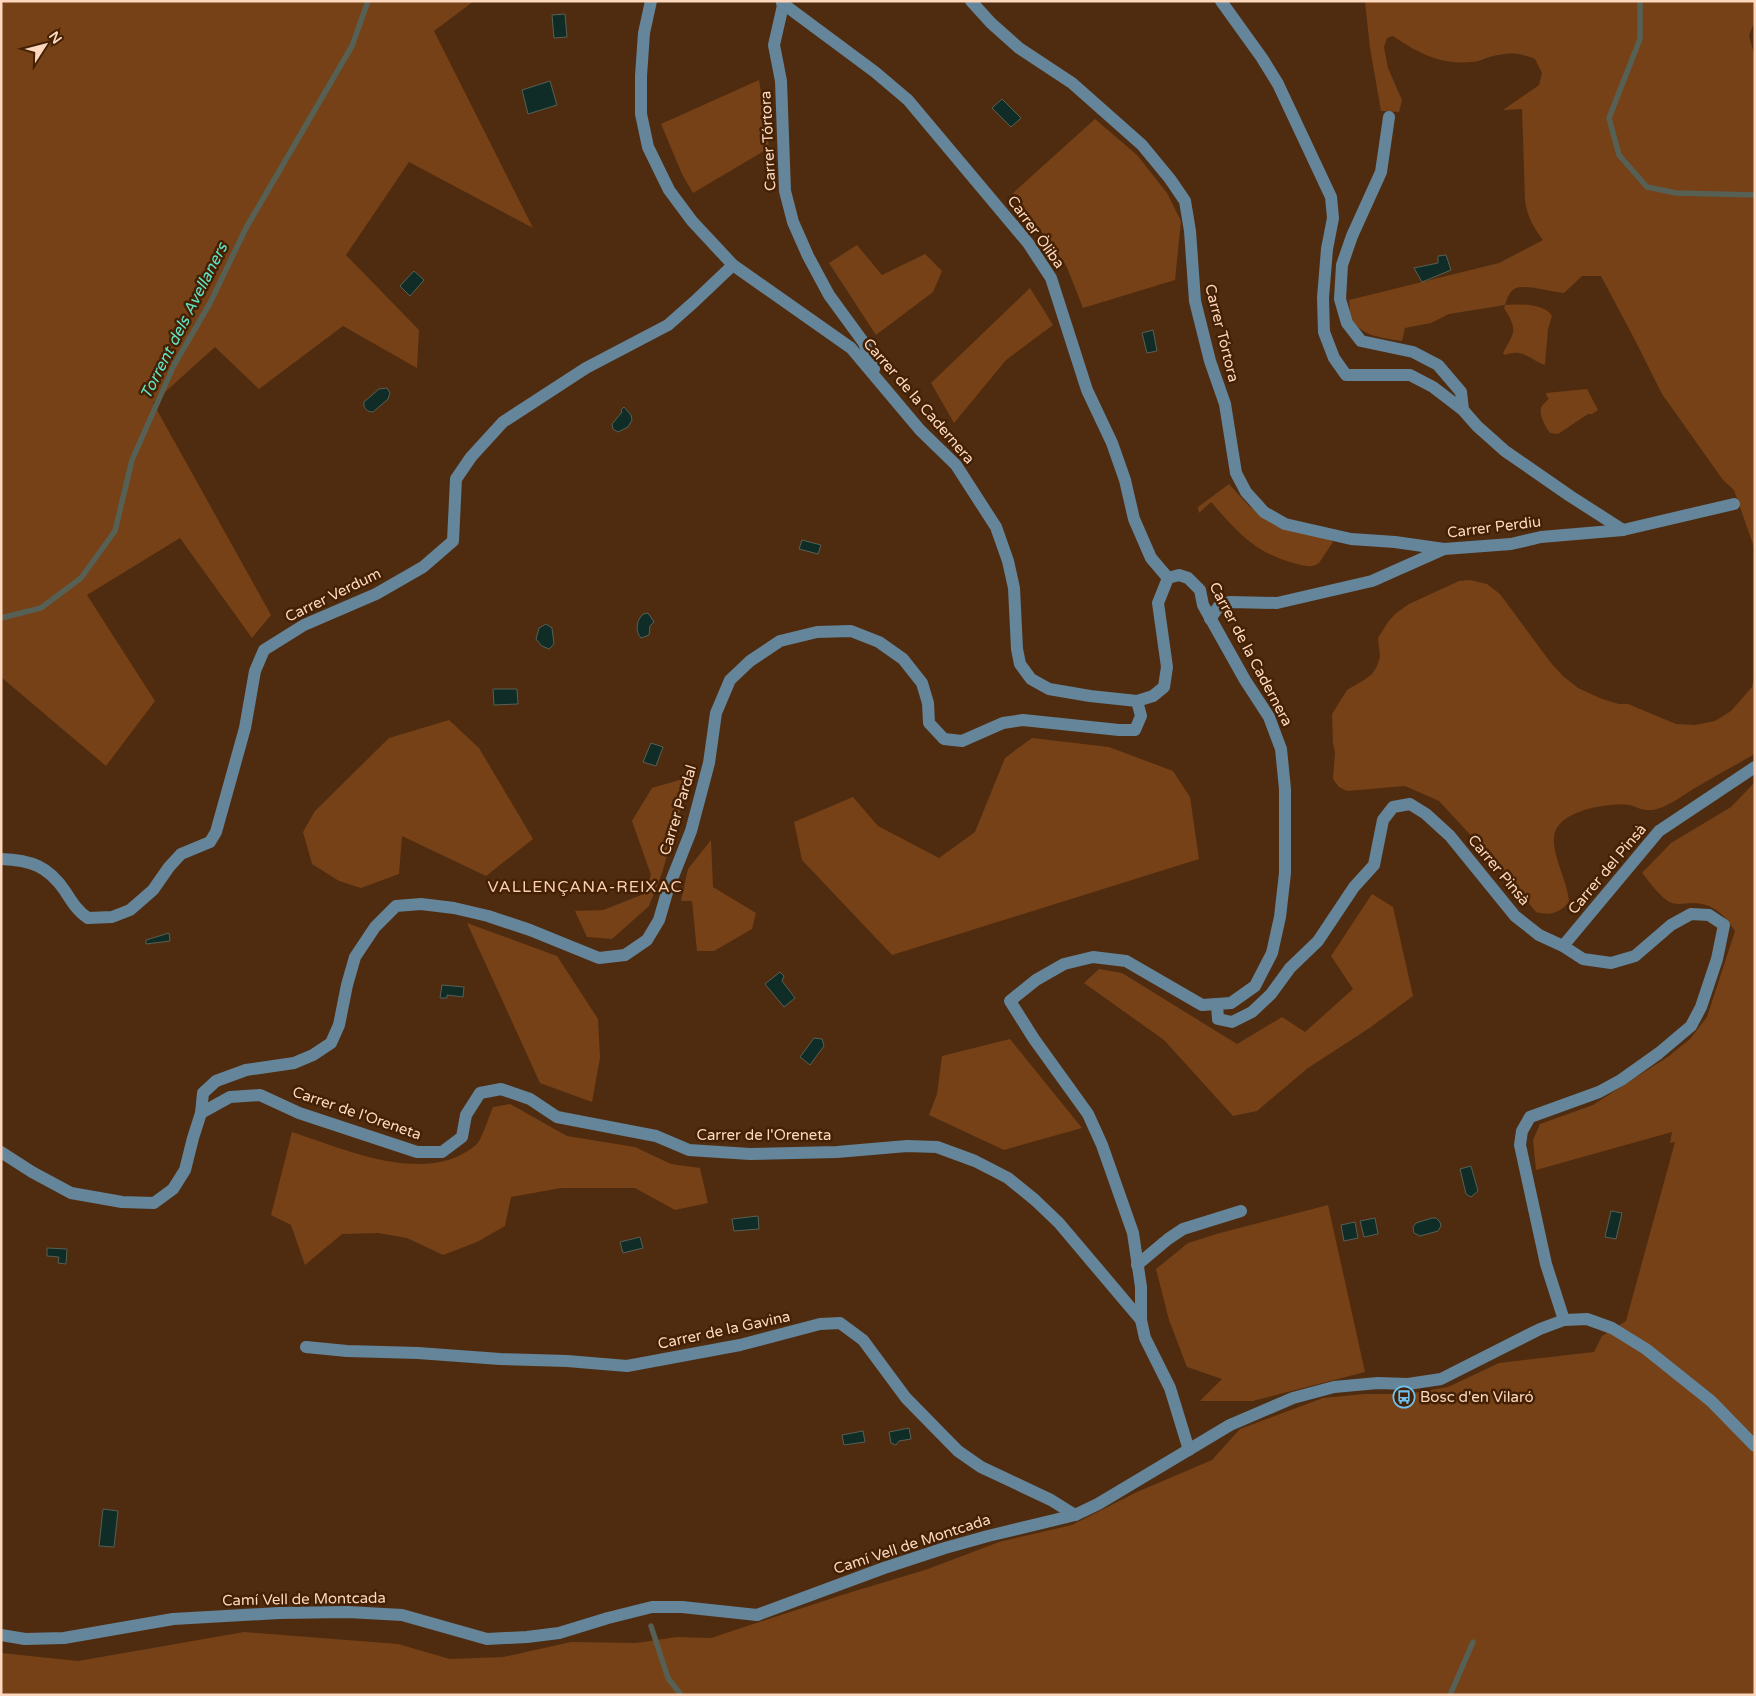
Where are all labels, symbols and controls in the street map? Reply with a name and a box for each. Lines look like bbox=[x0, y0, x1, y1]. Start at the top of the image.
north arrow bbox=[20, 20, 70, 70]
text: N bbox=[45, 28, 65, 47]
street label: Carrer Tórtora bbox=[756, 90, 780, 192]
street label: Carrer Òliba bbox=[1004, 192, 1068, 272]
water label: Torrent dels Avellaners bbox=[136, 238, 233, 402]
street label: Carrer Tórtora bbox=[1201, 282, 1243, 384]
street label: Carrer de la Cadernera bbox=[860, 335, 978, 467]
street label: Carrer Perdiu bbox=[1446, 512, 1542, 542]
street label: Carrer Verdum bbox=[282, 564, 384, 626]
street label: Carrer de la Cadernera bbox=[1205, 579, 1297, 729]
street label: Carrer Pardal bbox=[656, 763, 700, 857]
street label: Carrer del Pinsà bbox=[1564, 820, 1650, 918]
street label: Carrer Pinsà bbox=[1464, 831, 1534, 909]
district label: VALLENÇANA-REIXAC bbox=[487, 877, 683, 897]
street label: Carrer de l'Oreneta bbox=[290, 1083, 424, 1143]
street label: Carrer de l'Oreneta bbox=[696, 1126, 832, 1144]
street label: Carrer de la Gavina bbox=[656, 1307, 792, 1353]
bus stop icon: Bosc d'en Vilaró bbox=[1392, 1385, 1416, 1409]
place label: Bosc d'en Vilaró bbox=[1420, 1388, 1534, 1406]
street label: Camí Vell de Montcada bbox=[831, 1510, 993, 1578]
street label: Camí Vell de Montcada bbox=[222, 1589, 386, 1609]

